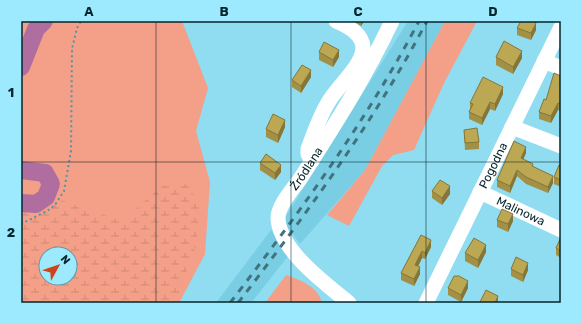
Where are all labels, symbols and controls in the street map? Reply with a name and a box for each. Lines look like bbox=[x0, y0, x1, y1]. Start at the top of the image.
text: A bbox=[84, 4, 94, 19]
text: B bbox=[219, 4, 229, 19]
text: C bbox=[353, 4, 363, 19]
text: D bbox=[488, 4, 498, 19]
text: 1 bbox=[8, 85, 14, 100]
street label: Pogodna bbox=[476, 140, 510, 191]
street label: Źródlana bbox=[287, 144, 326, 193]
street label: Malinowa bbox=[494, 194, 547, 229]
text: 2 bbox=[7, 225, 15, 240]
north arrow bbox=[38, 246, 78, 286]
text: N bbox=[58, 253, 73, 267]

